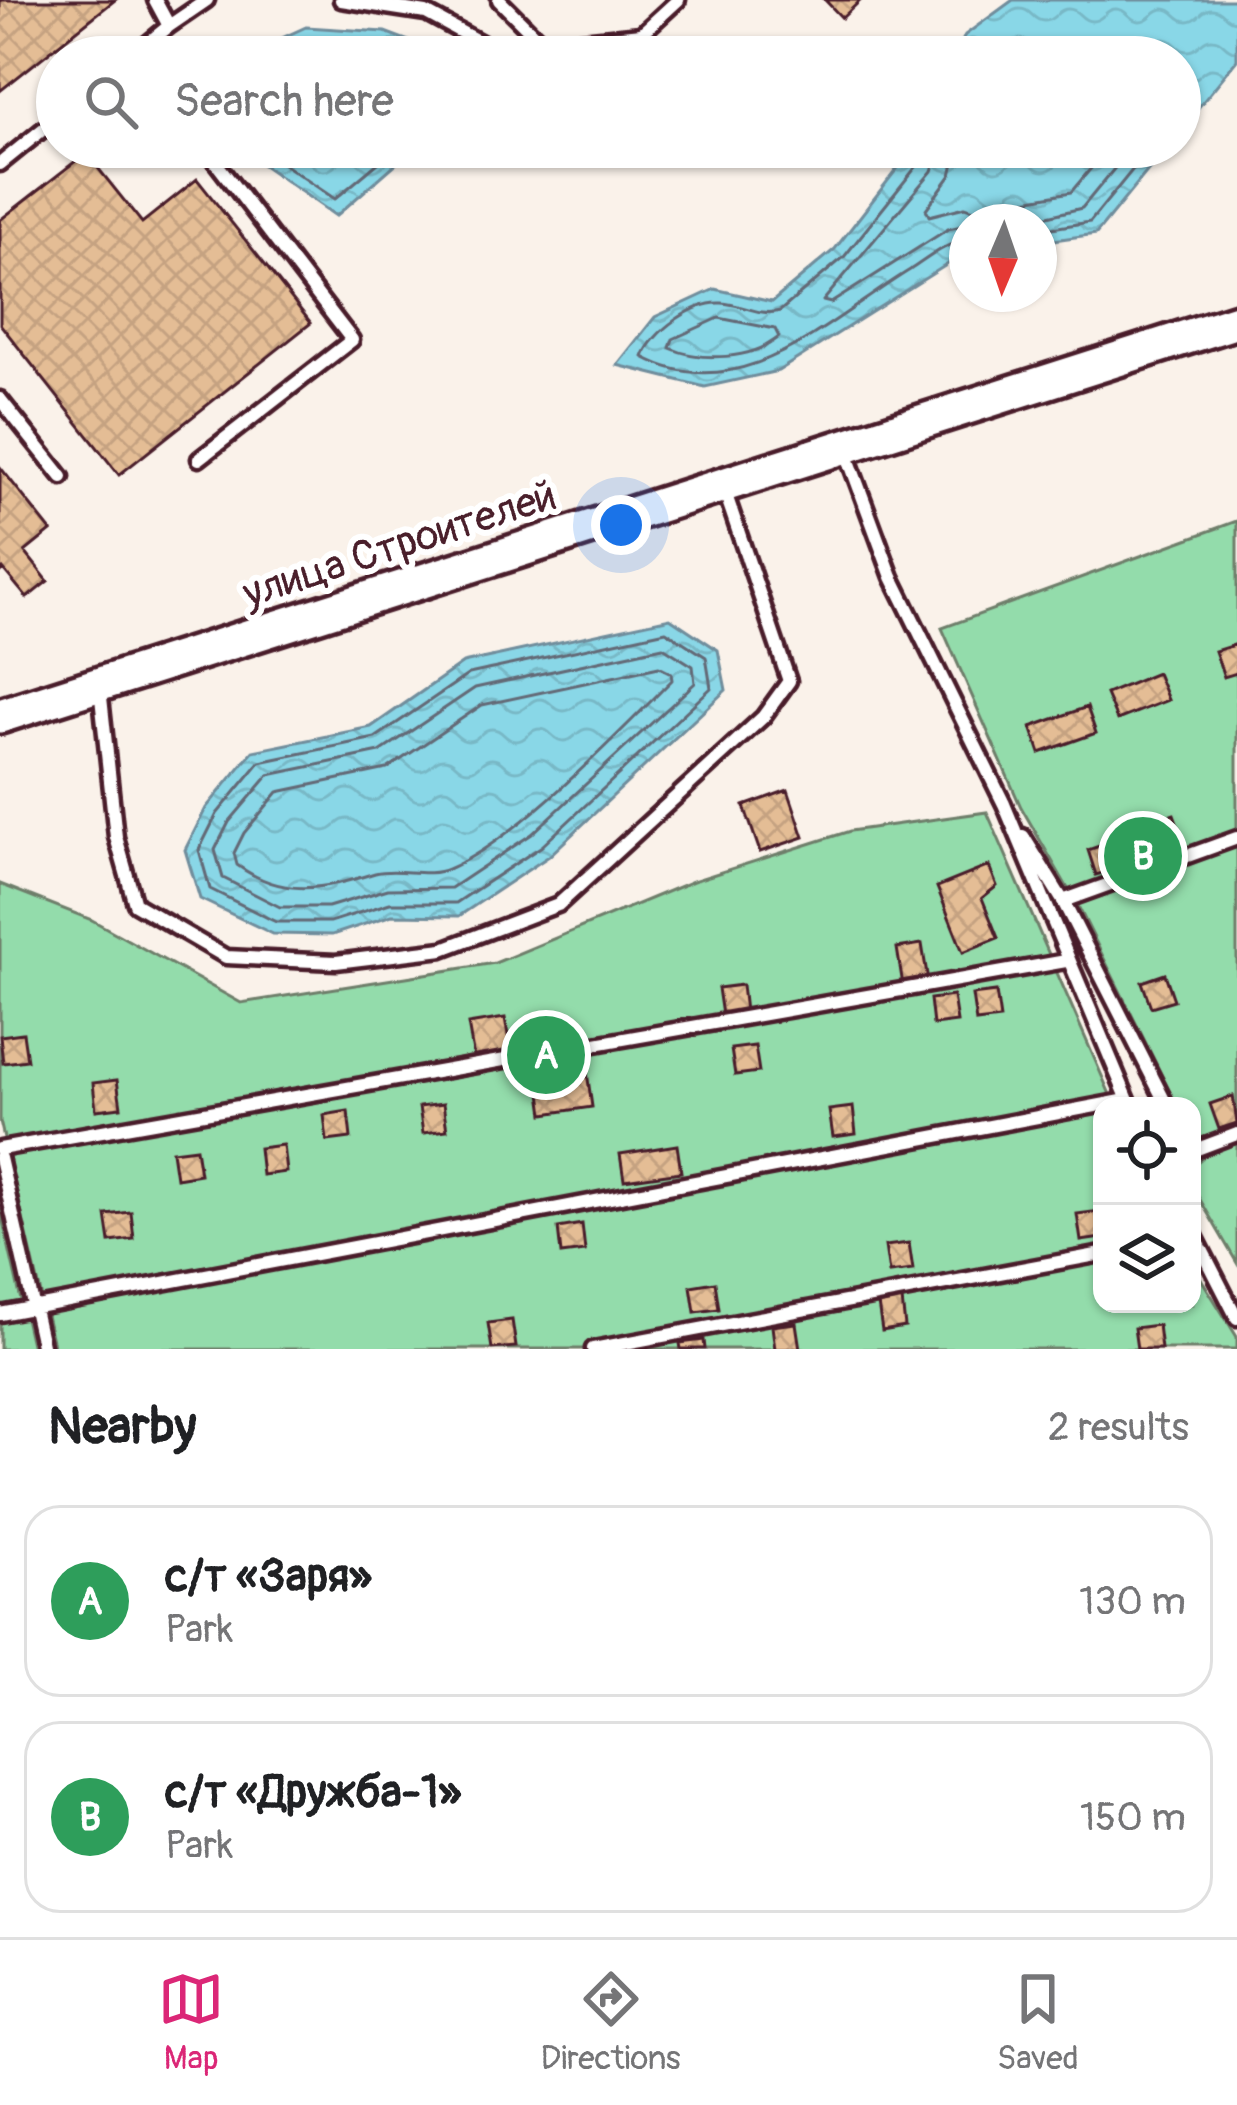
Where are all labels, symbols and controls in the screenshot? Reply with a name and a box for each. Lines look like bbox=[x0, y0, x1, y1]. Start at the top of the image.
search box bbox=[36, 36, 1201, 168]
icon: search bbox=[78, 69, 144, 135]
text: Search here bbox=[174, 74, 394, 130]
north arrow bbox=[949, 204, 1057, 312]
street label: улица Строителей bbox=[235, 470, 563, 620]
your location bbox=[591, 495, 651, 555]
pin: B bbox=[1104, 811, 1182, 901]
pin: A bbox=[507, 1010, 585, 1100]
map controls bbox=[1093, 1097, 1201, 1313]
button: locate bbox=[1093, 1097, 1201, 1205]
button: layers bbox=[1093, 1205, 1201, 1313]
text: Nearby bbox=[48, 1395, 196, 1459]
text: 2 results bbox=[1048, 1403, 1189, 1452]
text: с/т «Заря» bbox=[165, 1549, 372, 1605]
text: A bbox=[77, 1577, 103, 1626]
text: 130 m bbox=[1079, 1577, 1186, 1626]
text: Park bbox=[165, 1605, 233, 1654]
text: с/т «Дружба-1» bbox=[165, 1765, 461, 1821]
text: B bbox=[79, 1793, 101, 1842]
text: 150 m bbox=[1080, 1793, 1186, 1842]
text: Park bbox=[165, 1821, 233, 1870]
tab: Map bbox=[158, 1966, 224, 2079]
tab: Directions bbox=[541, 1966, 681, 2079]
tab: Saved bbox=[997, 1966, 1079, 2079]

